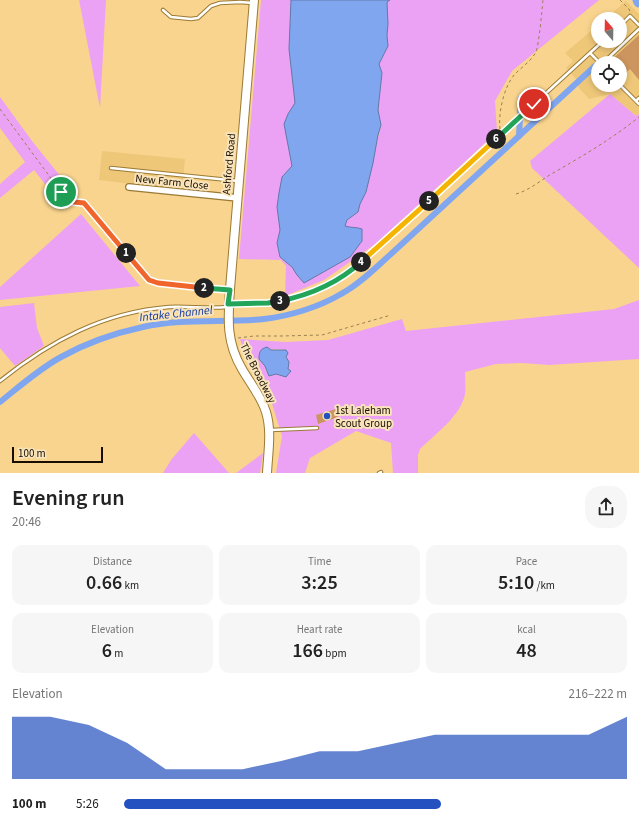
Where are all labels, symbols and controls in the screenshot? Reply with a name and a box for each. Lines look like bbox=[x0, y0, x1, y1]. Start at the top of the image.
north arrow bbox=[591, 12, 627, 48]
map controls bbox=[591, 12, 627, 92]
button: locate bbox=[591, 56, 627, 92]
pin bbox=[517, 87, 551, 121]
icon: check bbox=[523, 93, 545, 115]
pin: 6 bbox=[486, 129, 506, 149]
text: 6 bbox=[493, 131, 499, 146]
street label: Ashford Road bbox=[219, 133, 239, 195]
street label: New Farm Close bbox=[135, 171, 210, 193]
pin bbox=[44, 175, 78, 209]
icon: arrive bbox=[50, 181, 72, 203]
pin: 5 bbox=[419, 191, 439, 211]
text: 5 bbox=[426, 193, 432, 208]
pin: 1 bbox=[116, 243, 136, 263]
text: 1 bbox=[123, 245, 129, 260]
pin: 4 bbox=[351, 252, 371, 272]
text: 4 bbox=[358, 254, 364, 269]
pin: 2 bbox=[194, 278, 214, 298]
text: 2 bbox=[201, 280, 207, 295]
pin: 3 bbox=[270, 291, 290, 311]
text: 3 bbox=[277, 293, 283, 308]
water label: Intake Channel bbox=[138, 302, 214, 326]
street label: The Broadway bbox=[236, 340, 280, 406]
place label: 1st Laleham Scout Group bbox=[335, 403, 392, 431]
marker: 1st Laleham Scout Group bbox=[322, 411, 332, 421]
scale bar bbox=[12, 445, 103, 464]
text: 100 m bbox=[18, 446, 46, 461]
text: Evening run bbox=[12, 482, 125, 514]
button: share bbox=[585, 486, 627, 528]
text: 20:46 bbox=[12, 513, 41, 531]
text: Distance bbox=[93, 554, 132, 569]
text: Time bbox=[308, 554, 331, 569]
text: Pace bbox=[516, 554, 537, 569]
text: 0.66 bbox=[86, 569, 122, 597]
text: 3:25 bbox=[301, 569, 338, 597]
text: 5:10 bbox=[498, 569, 534, 597]
text: km bbox=[122, 578, 139, 593]
text: /km bbox=[534, 578, 555, 593]
text: Elevation bbox=[91, 622, 134, 637]
text: Heart rate bbox=[297, 622, 342, 637]
text: kcal bbox=[517, 622, 536, 637]
text: 6 bbox=[102, 637, 112, 665]
text: 166 bbox=[292, 637, 323, 665]
text: 48 bbox=[516, 637, 537, 665]
text: m bbox=[112, 646, 123, 661]
text: bpm bbox=[323, 646, 347, 661]
text: Elevation bbox=[12, 685, 63, 703]
text: 216–222 m bbox=[569, 685, 627, 703]
text: 100 m bbox=[12, 795, 46, 813]
text: 5:26 bbox=[76, 795, 99, 813]

